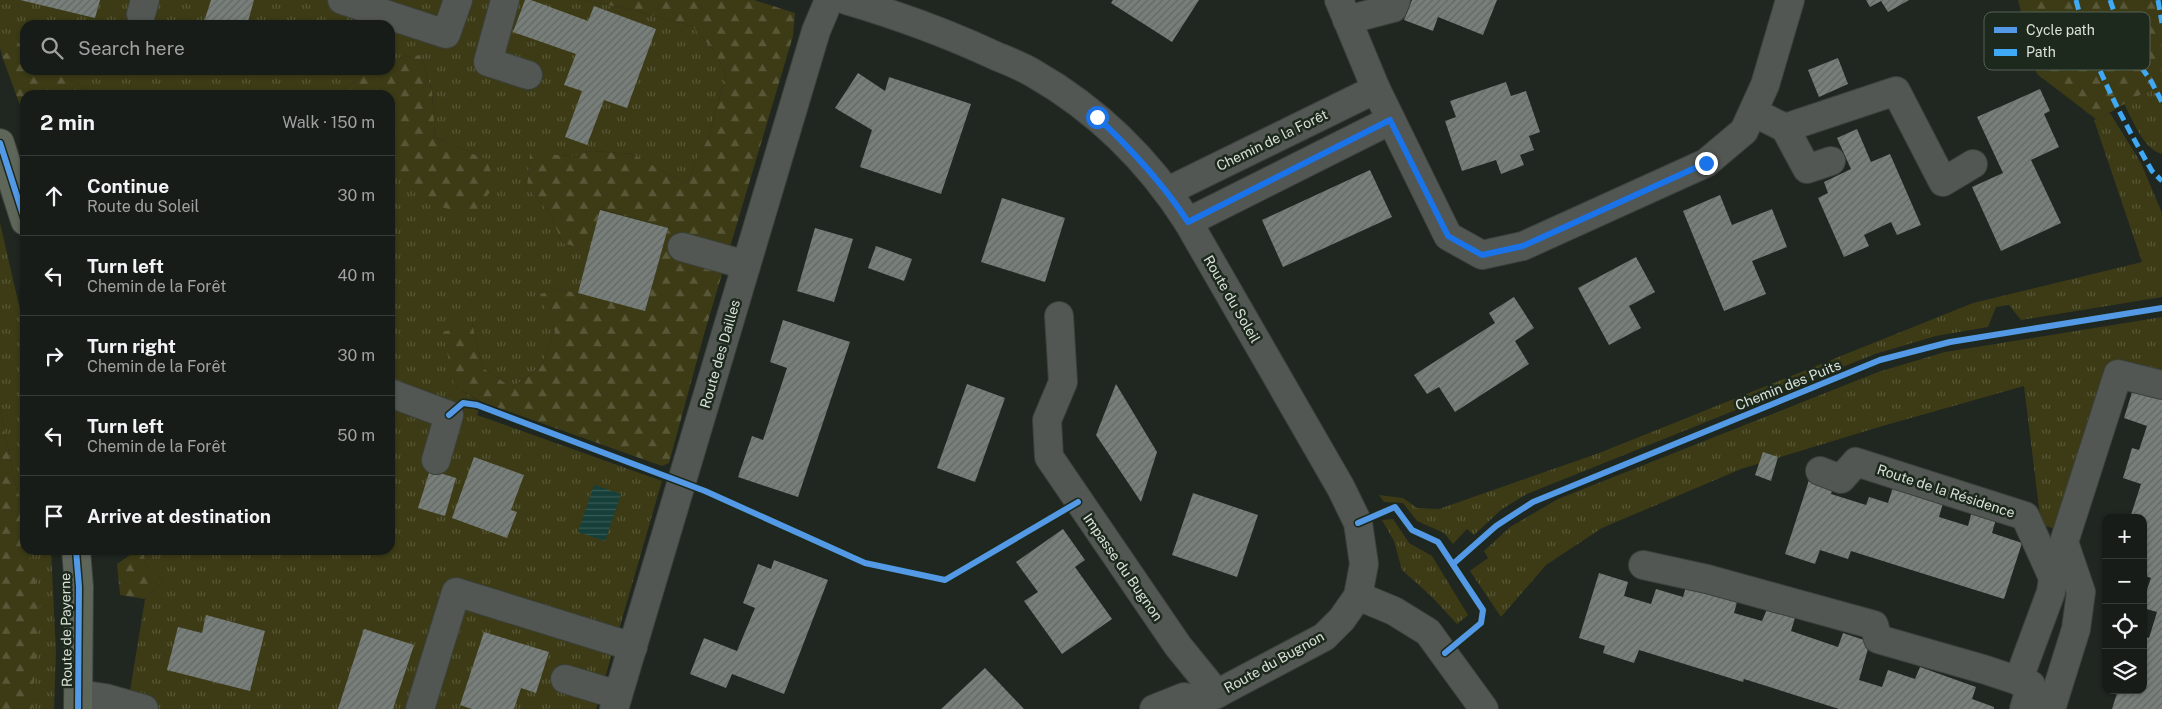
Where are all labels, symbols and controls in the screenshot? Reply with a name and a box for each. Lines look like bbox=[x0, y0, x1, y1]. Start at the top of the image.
legend bbox=[1984, 12, 2150, 70]
search box bbox=[20, 20, 395, 75]
text: Cycle path bbox=[2026, 22, 2095, 38]
icon: search bbox=[38, 34, 66, 62]
text: Search here bbox=[78, 37, 185, 59]
text: Path bbox=[2026, 44, 2056, 60]
route start bbox=[1086, 106, 1109, 129]
street label: Chemin de la Forêt bbox=[1214, 106, 1330, 174]
text: 2 min bbox=[40, 110, 95, 135]
text: Walk · 150 m bbox=[282, 113, 375, 132]
route end bbox=[1695, 152, 1718, 175]
text: Continue bbox=[87, 175, 169, 197]
icon: ahead bbox=[40, 182, 68, 210]
text: 30 m bbox=[338, 186, 375, 205]
text: Route du Soleil bbox=[87, 197, 199, 216]
street label: Route du Soleil bbox=[1200, 252, 1264, 346]
text: Turn left bbox=[87, 255, 164, 277]
icon: left bbox=[40, 262, 68, 290]
text: 40 m bbox=[337, 266, 375, 285]
text: Chemin de la Forêt bbox=[87, 277, 226, 296]
street label: Route des Dailles bbox=[697, 298, 743, 410]
text: Turn right bbox=[87, 335, 176, 357]
icon: right bbox=[40, 342, 68, 370]
text: 30 m bbox=[338, 346, 375, 365]
text: Chemin de la Forêt bbox=[87, 357, 226, 376]
street label: Chemin des Puits bbox=[1733, 357, 1843, 413]
text: Turn left bbox=[87, 415, 164, 437]
icon: left bbox=[40, 422, 68, 450]
text: 50 m bbox=[337, 426, 375, 445]
text: Chemin de la Forêt bbox=[87, 437, 226, 456]
street label: Route de la Résidence bbox=[1875, 461, 2017, 521]
icon: arrive bbox=[40, 502, 68, 530]
text: Arrive at destination bbox=[87, 505, 271, 527]
street label: Impasse du Bugnon bbox=[1080, 510, 1166, 624]
map controls bbox=[2102, 514, 2147, 694]
button: + bbox=[2102, 514, 2147, 559]
button: − bbox=[2102, 559, 2147, 604]
street label: Route de Payerne bbox=[57, 573, 75, 687]
button: locate bbox=[2102, 604, 2147, 649]
street label: Route du Bugnon bbox=[1221, 628, 1327, 696]
button: layers bbox=[2102, 649, 2147, 694]

